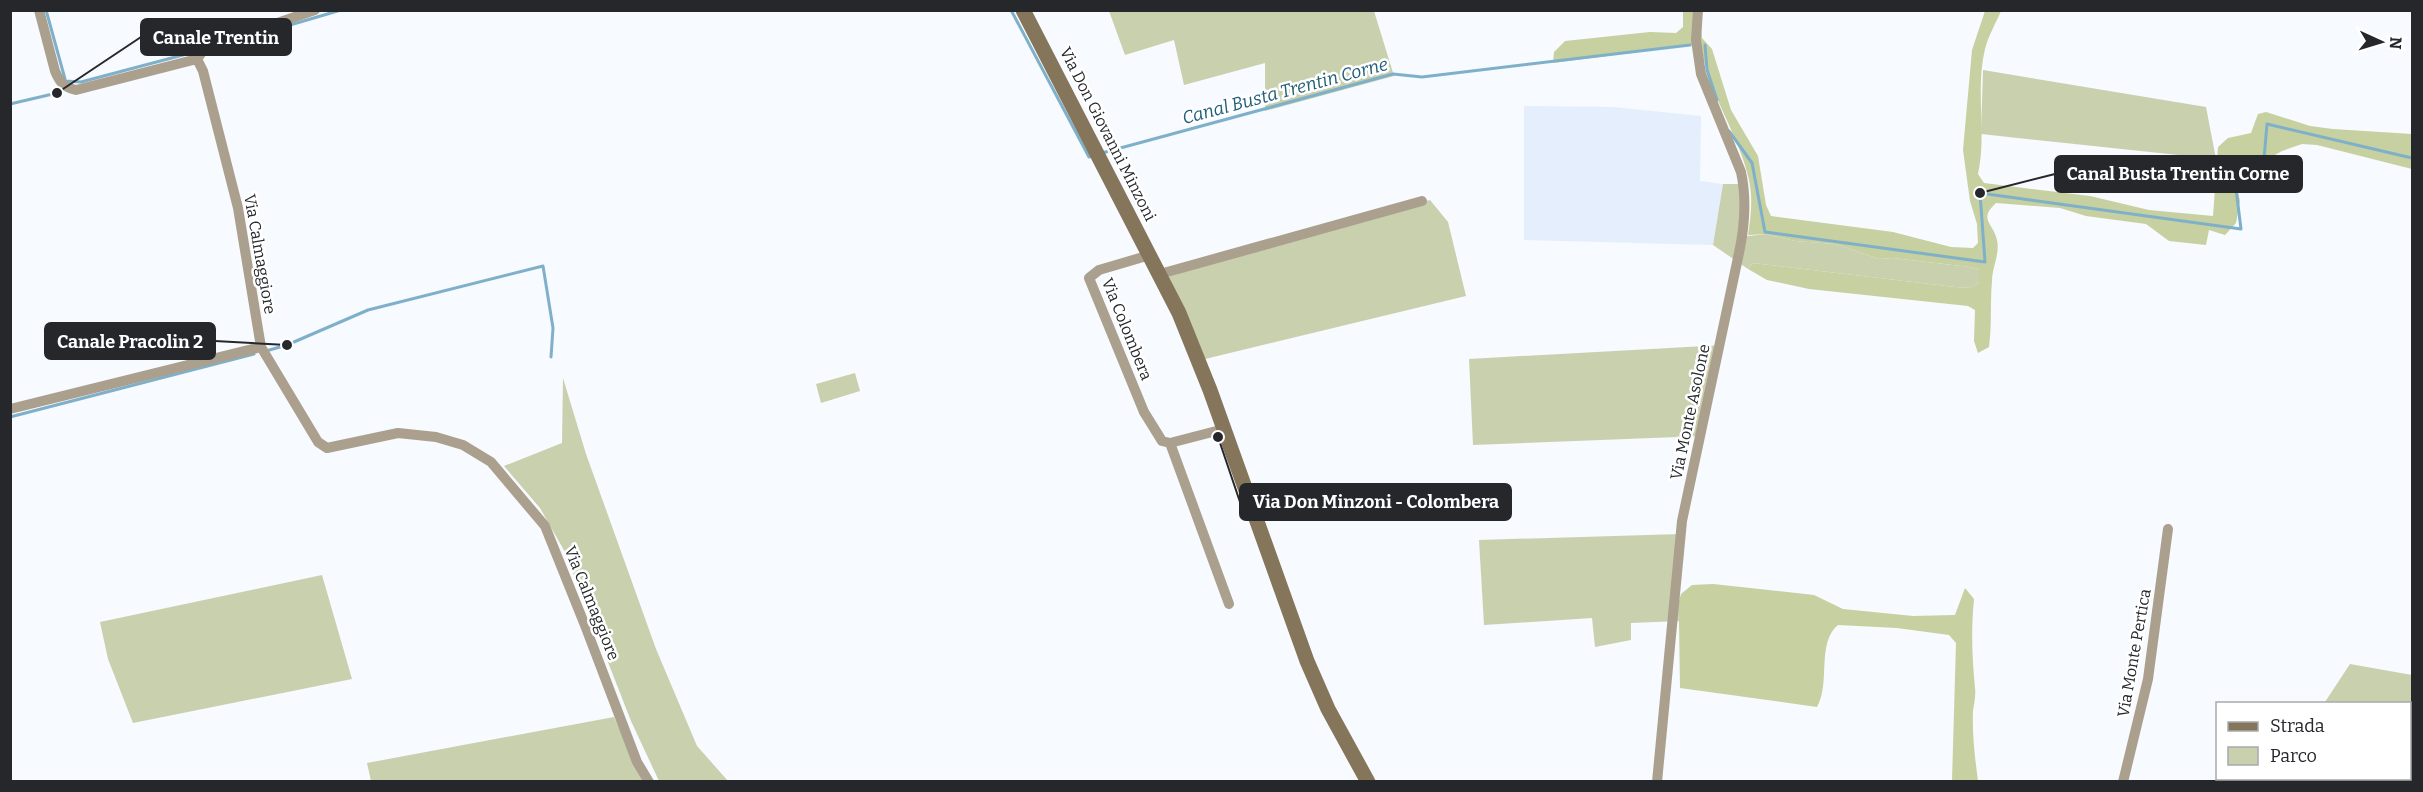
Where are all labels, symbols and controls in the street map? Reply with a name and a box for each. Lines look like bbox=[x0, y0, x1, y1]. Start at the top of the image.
north arrow bbox=[2351, 12, 2411, 72]
callout: Canale Trentin bbox=[141, 19, 291, 55]
text: Canale Trentin bbox=[153, 27, 280, 49]
text: N bbox=[2386, 36, 2405, 50]
street label: Via Don Giovanni Minzoni bbox=[1056, 44, 1160, 224]
water label: Canal Busta Trentin Corne bbox=[1180, 53, 1390, 129]
callout: Canal Busta Trentin Corne bbox=[2055, 156, 2302, 192]
text: Canal Busta Trentin Corne bbox=[2067, 163, 2290, 185]
street label: Via Calmaggiore bbox=[240, 193, 280, 315]
street label: Via Colombera bbox=[1098, 275, 1156, 383]
callout: Canale Pracolin 2 bbox=[45, 323, 215, 359]
text: Canale Pracolin 2 bbox=[57, 331, 203, 353]
street label: Via Monte Asolone bbox=[1666, 342, 1714, 482]
callout: Via Don Minzoni - Colombera bbox=[1240, 484, 1511, 520]
text: Via Don Minzoni - Colombera bbox=[1253, 491, 1499, 513]
street label: Via Calmaggiore bbox=[560, 543, 624, 663]
street label: Via Monte Pertica bbox=[2113, 587, 2155, 719]
legend bbox=[2216, 702, 2411, 780]
text: Strada bbox=[2270, 715, 2325, 737]
text: Parco bbox=[2270, 745, 2317, 767]

